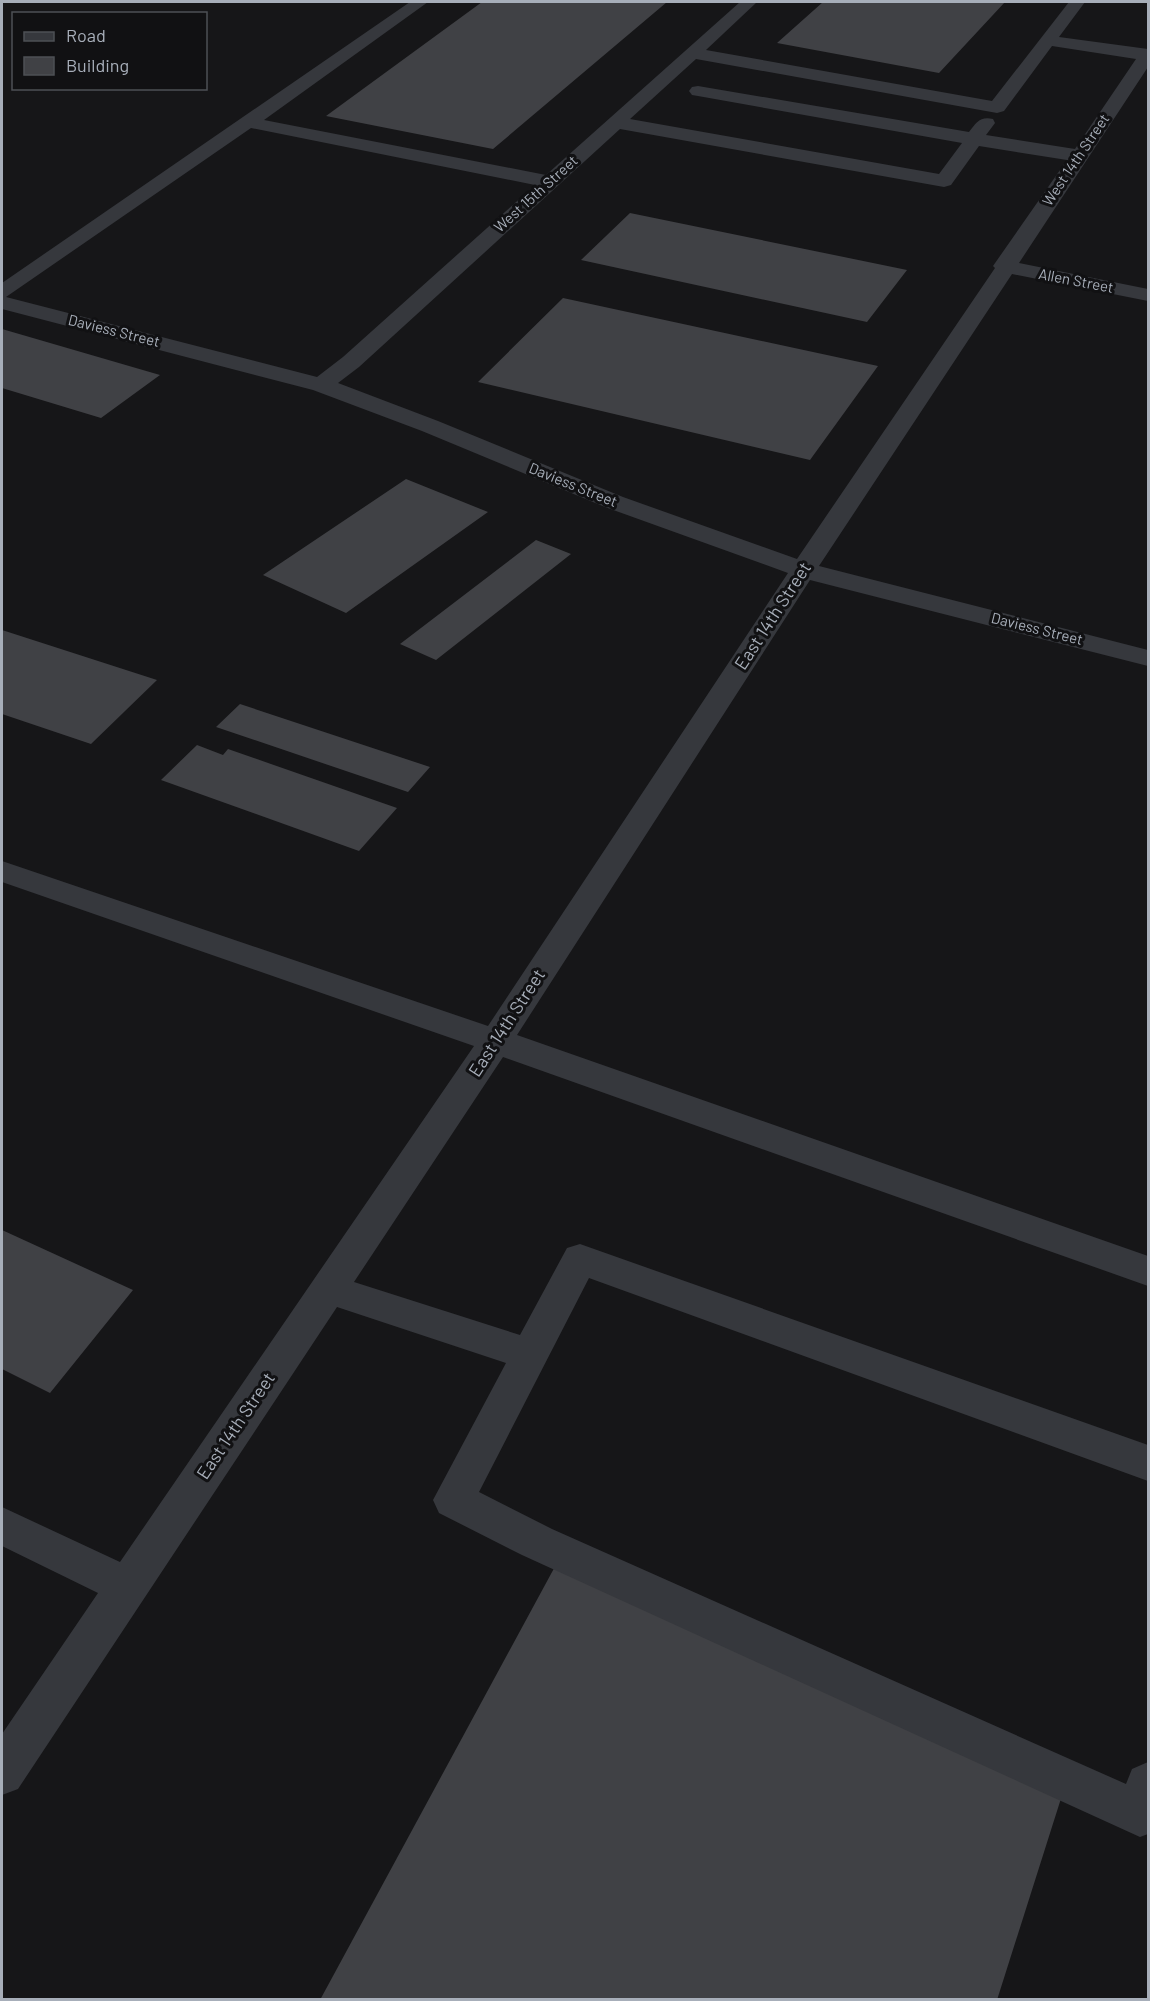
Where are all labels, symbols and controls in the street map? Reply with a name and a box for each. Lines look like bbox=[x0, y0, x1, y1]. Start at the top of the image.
legend bbox=[12, 12, 207, 90]
text: Road bbox=[66, 24, 106, 46]
text: Building bbox=[66, 54, 129, 76]
street label: West 14th Street bbox=[1038, 110, 1113, 209]
street label: West 15th Street bbox=[490, 151, 581, 236]
street label: Allen Street bbox=[1037, 264, 1115, 296]
street label: Daviess Street bbox=[67, 310, 162, 350]
street label: Daviess Street bbox=[527, 458, 620, 510]
street label: East 14th Street bbox=[729, 557, 815, 673]
street label: Daviess Street bbox=[990, 608, 1085, 648]
street label: East 14th Street bbox=[463, 964, 549, 1080]
street label: East 14th Street bbox=[191, 1368, 279, 1483]

